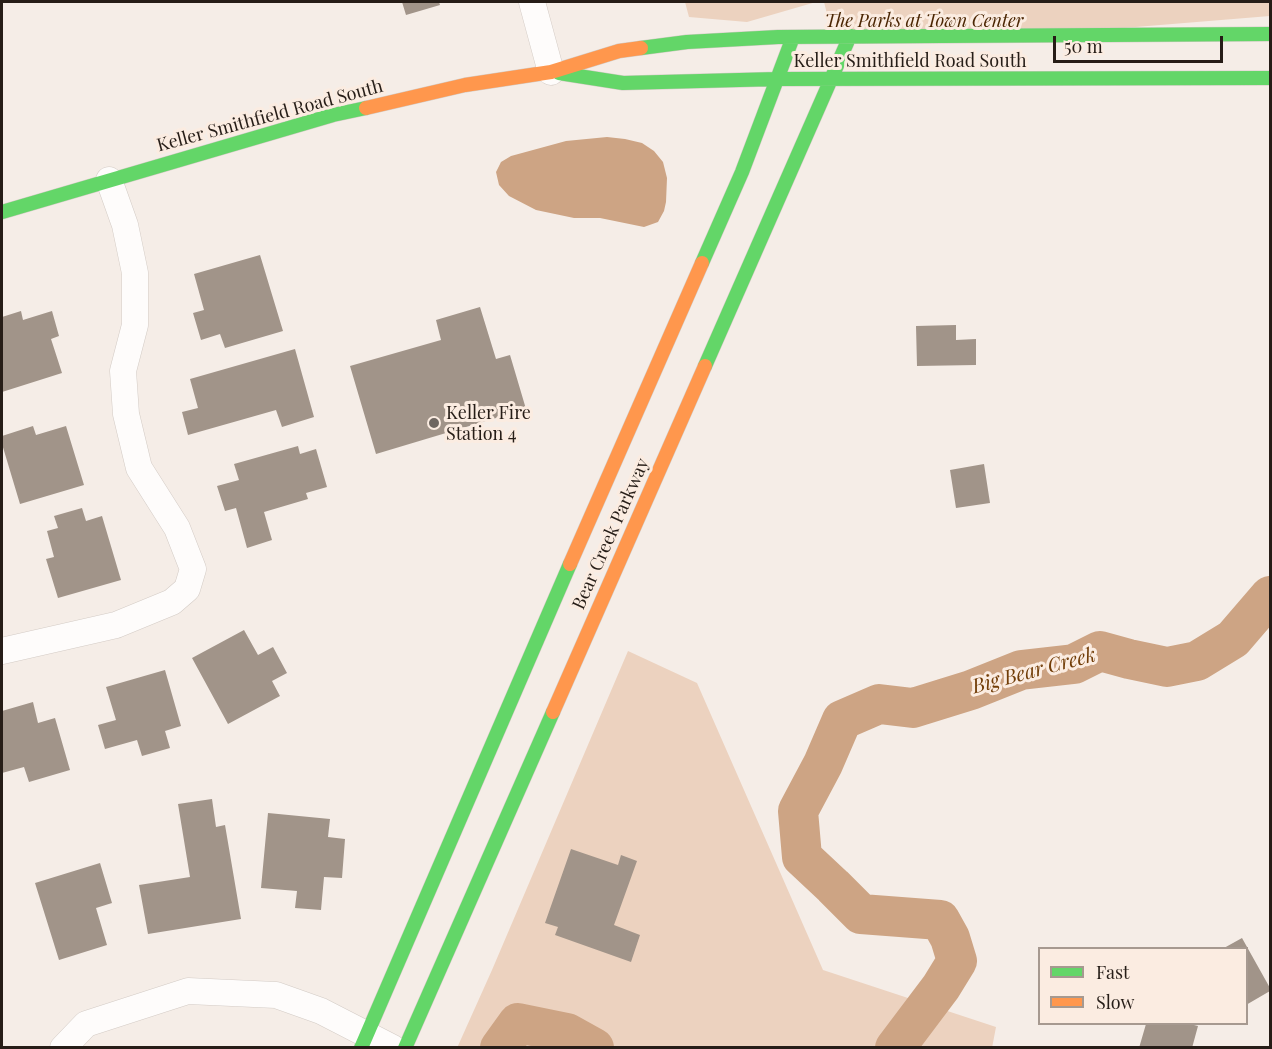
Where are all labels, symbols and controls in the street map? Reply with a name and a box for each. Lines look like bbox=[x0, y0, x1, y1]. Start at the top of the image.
park label: The Parks at Town Center bbox=[825, 10, 1023, 32]
scale bar bbox=[1056, 24, 1226, 62]
text: 50 m bbox=[1064, 34, 1103, 58]
street label: Keller Smithfield Road South bbox=[793, 50, 1027, 72]
street label: Keller Smithfield Road South bbox=[155, 75, 385, 157]
place label: Keller Fire Station 4 bbox=[446, 402, 531, 444]
marker: Keller Fire Station 4 bbox=[427, 416, 441, 430]
street label: Bear Creek Parkway bbox=[568, 455, 654, 613]
water label: Big Bear Creek bbox=[970, 643, 1098, 699]
legend bbox=[1038, 947, 1248, 1025]
text: Fast bbox=[1096, 960, 1129, 984]
text: Slow bbox=[1096, 990, 1134, 1014]

